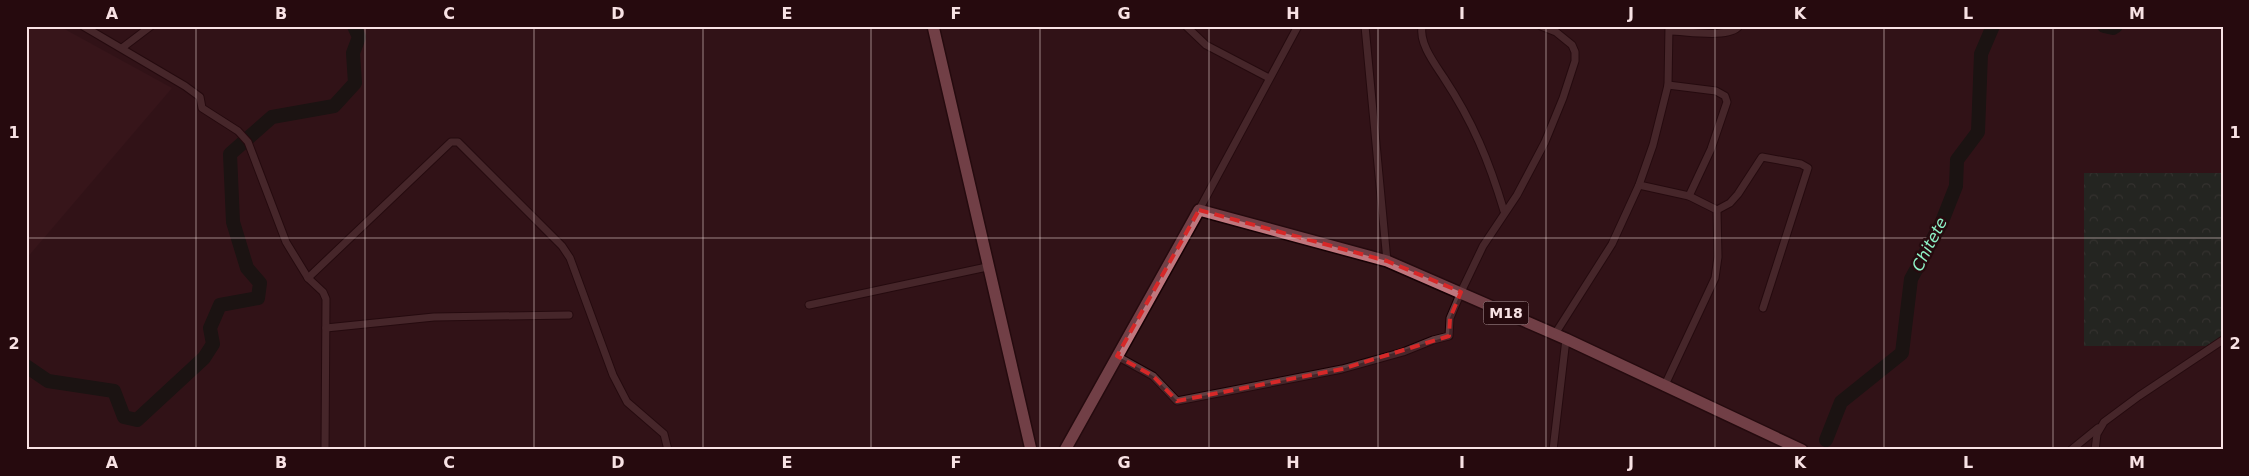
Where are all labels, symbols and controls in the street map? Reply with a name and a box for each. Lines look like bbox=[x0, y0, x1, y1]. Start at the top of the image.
text: A bbox=[106, 4, 119, 23]
text: B bbox=[275, 4, 287, 23]
text: C bbox=[443, 4, 455, 23]
text: D bbox=[611, 4, 625, 23]
text: E bbox=[782, 4, 792, 23]
text: F bbox=[951, 4, 961, 23]
text: G bbox=[1117, 4, 1131, 23]
text: H bbox=[1286, 4, 1300, 23]
text: I bbox=[1459, 4, 1465, 23]
text: J bbox=[1627, 4, 1634, 23]
text: K bbox=[1794, 4, 1807, 23]
text: L bbox=[1963, 4, 1973, 23]
text: M bbox=[2129, 4, 2145, 23]
text: 1 bbox=[8, 123, 20, 142]
text: 1 bbox=[2229, 123, 2241, 142]
water label: Chitete bbox=[1908, 214, 1951, 274]
road number: M18 bbox=[1484, 302, 1528, 324]
text: 2 bbox=[8, 334, 20, 353]
text: 2 bbox=[2229, 334, 2241, 353]
text: A bbox=[106, 453, 119, 472]
text: B bbox=[275, 453, 287, 472]
text: C bbox=[443, 453, 455, 472]
text: D bbox=[611, 453, 625, 472]
text: E bbox=[782, 453, 792, 472]
text: F bbox=[951, 453, 961, 472]
text: G bbox=[1117, 453, 1131, 472]
text: H bbox=[1286, 453, 1300, 472]
text: I bbox=[1459, 453, 1465, 472]
text: J bbox=[1627, 453, 1634, 472]
text: K bbox=[1794, 453, 1807, 472]
text: L bbox=[1963, 453, 1973, 472]
text: M bbox=[2129, 453, 2145, 472]

